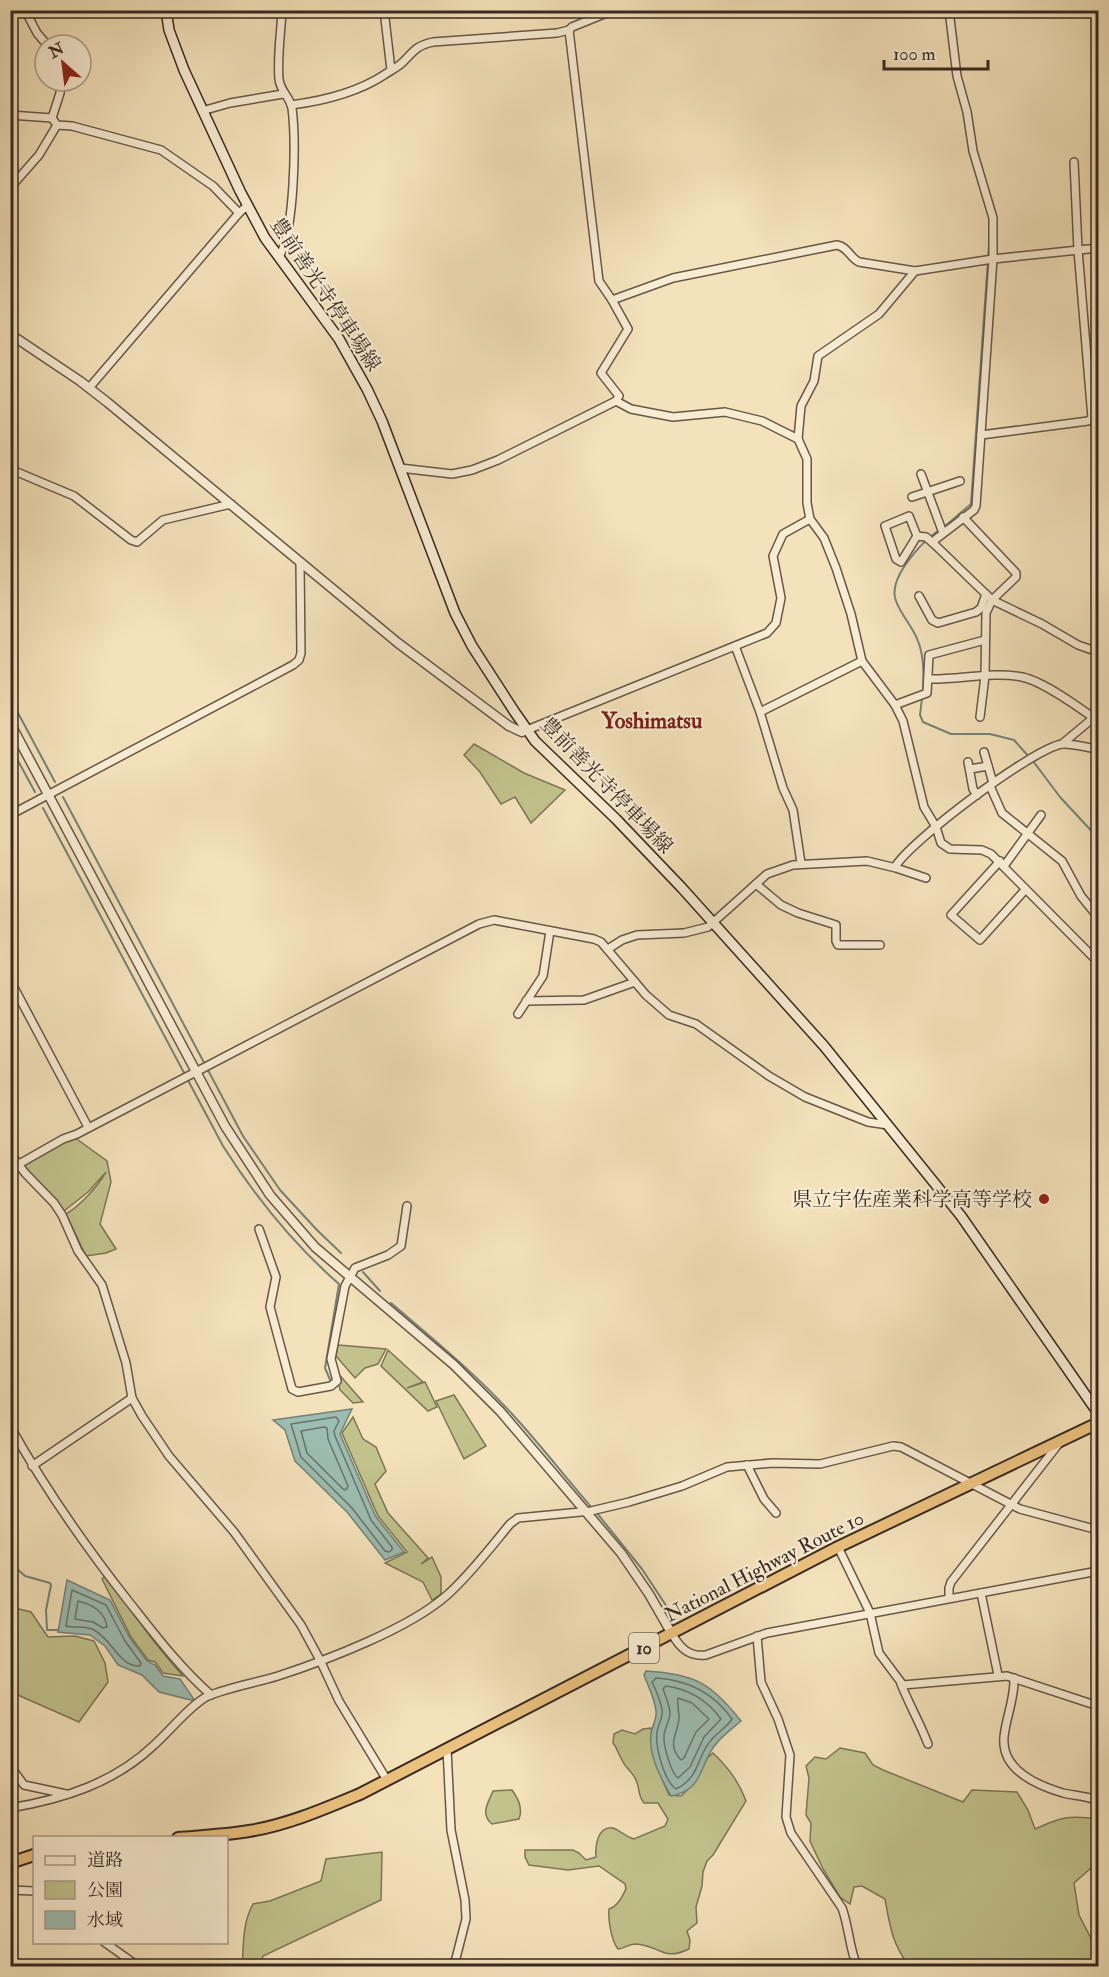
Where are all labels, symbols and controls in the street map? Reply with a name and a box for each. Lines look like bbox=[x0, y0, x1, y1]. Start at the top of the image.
north arrow bbox=[33, 33, 93, 93]
scale bar bbox=[884, 33, 988, 71]
text: N bbox=[45, 38, 68, 63]
text: 100 m bbox=[893, 43, 936, 66]
street label: 豊前善光寺停車場線 bbox=[265, 213, 386, 376]
district label: Yoshimatsu bbox=[601, 707, 703, 735]
street label: 豊前善光寺停車場線 bbox=[535, 712, 678, 859]
place label: 県立宇佐産業科学高等学校 bbox=[792, 1187, 1032, 1212]
marker: 県立宇佐産業科学高等学校 bbox=[1037, 1192, 1051, 1206]
street label: National Highway Route 10 bbox=[660, 1505, 868, 1628]
road number: 10 bbox=[629, 1633, 659, 1663]
legend bbox=[33, 1836, 228, 1944]
text: 道路 bbox=[87, 1849, 123, 1872]
text: 公園 bbox=[87, 1879, 123, 1902]
text: 水域 bbox=[87, 1909, 123, 1932]

